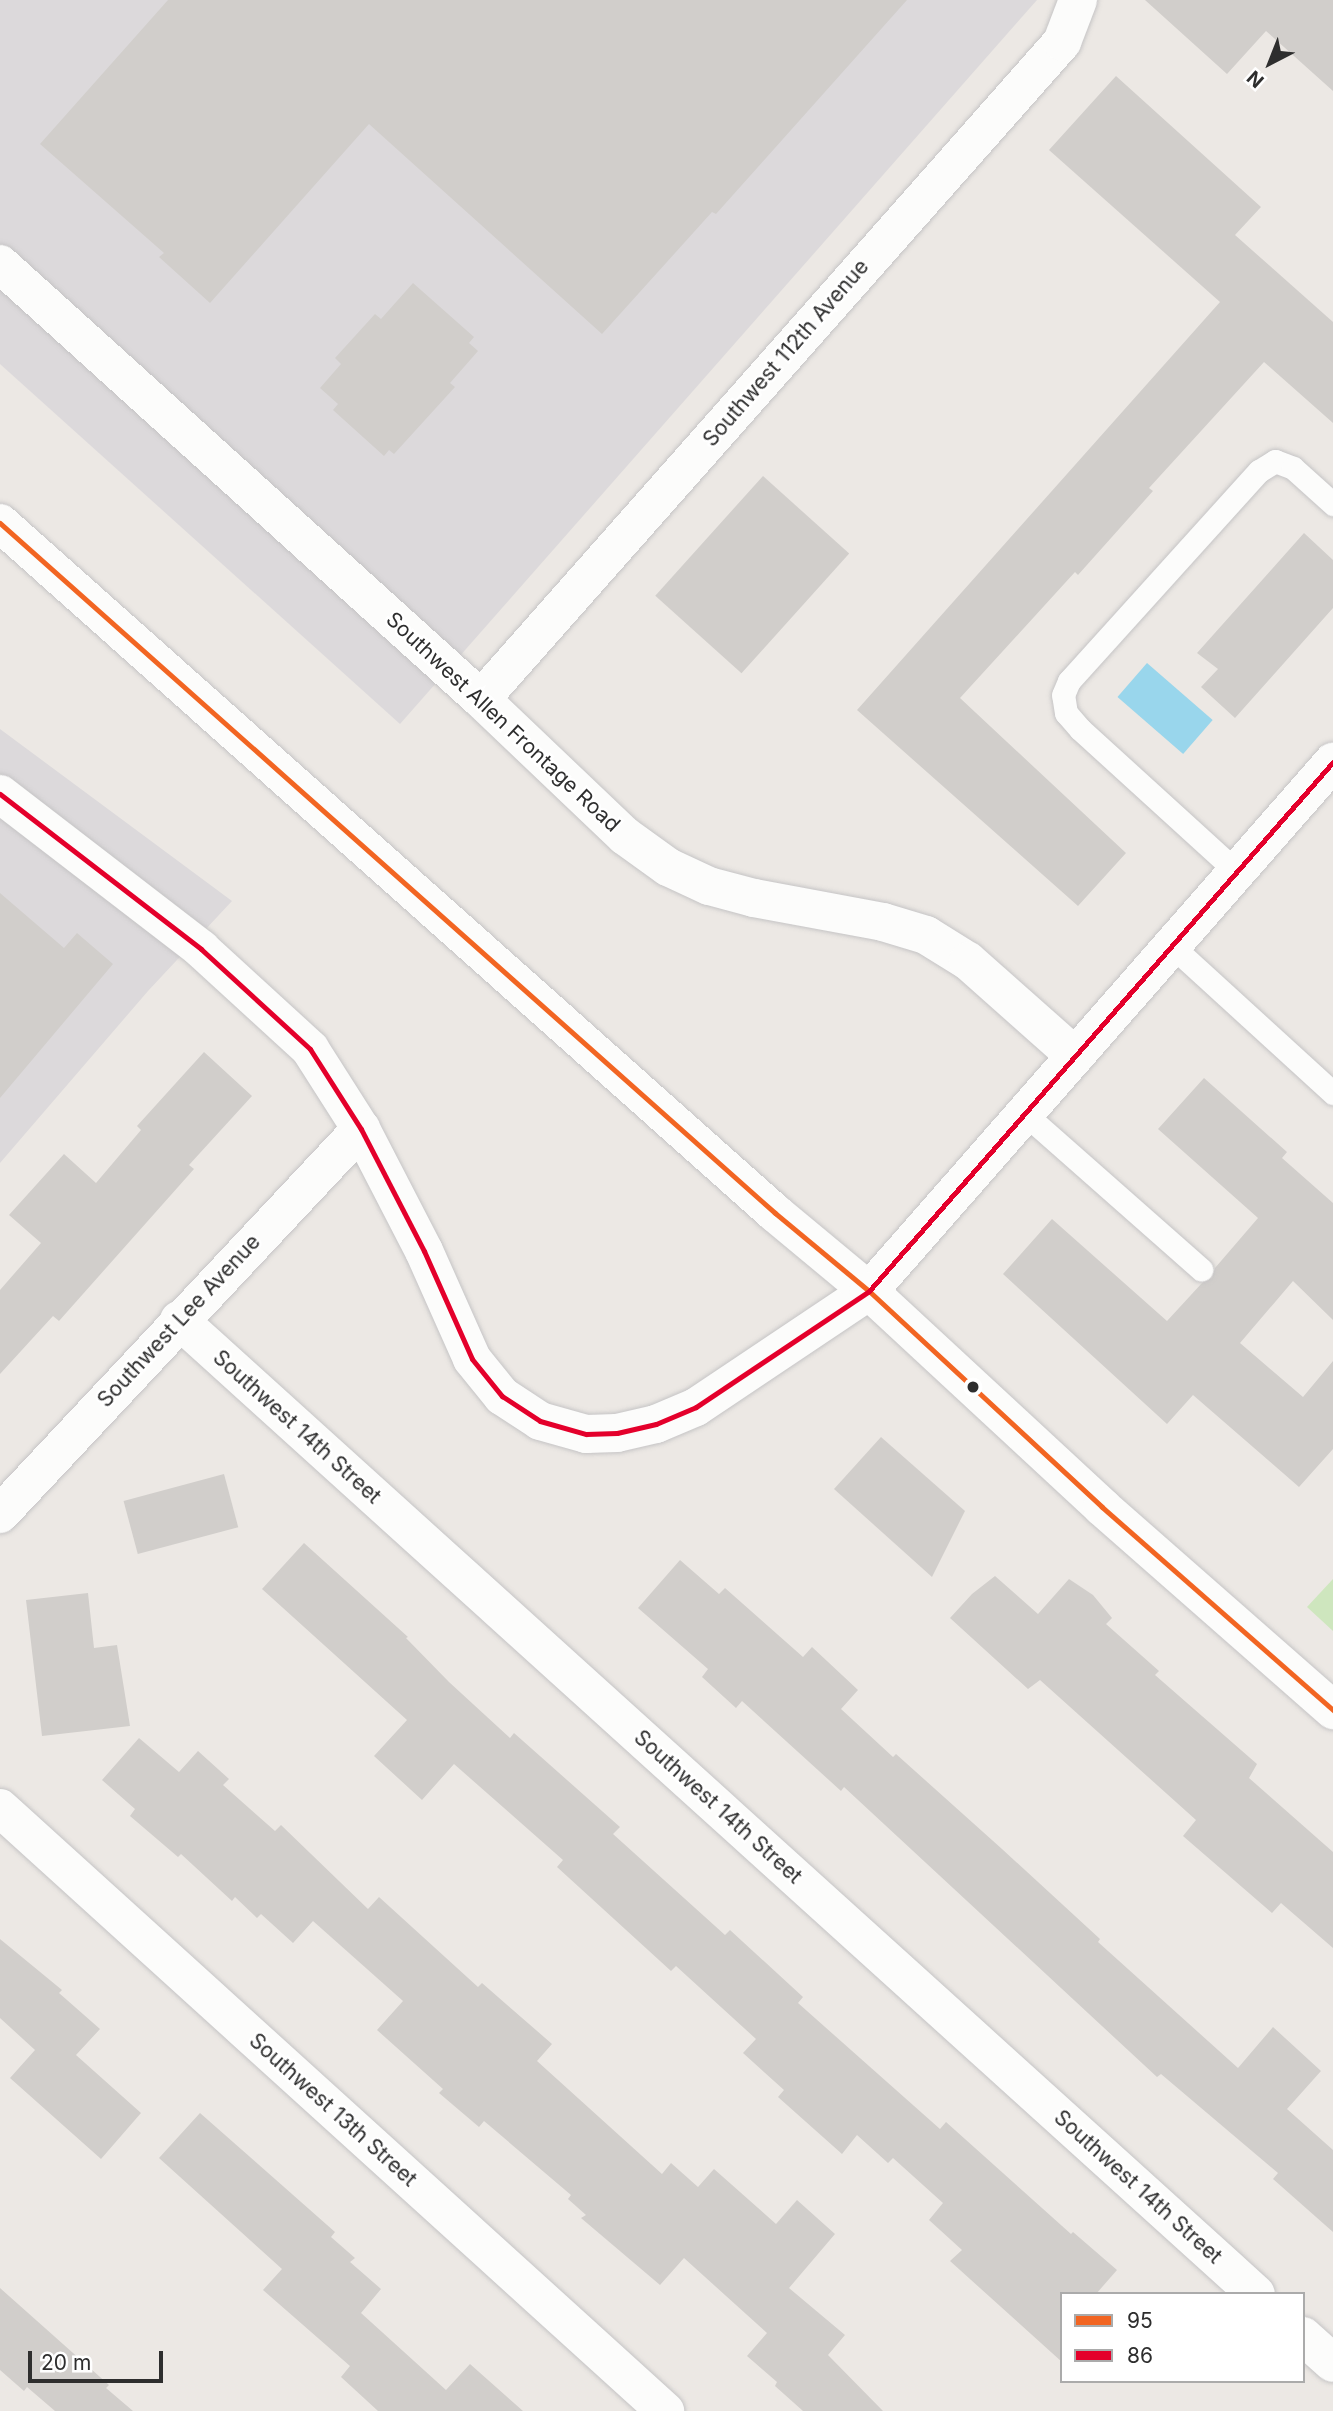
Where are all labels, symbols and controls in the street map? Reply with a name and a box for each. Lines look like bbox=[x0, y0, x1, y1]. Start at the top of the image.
north arrow bbox=[1235, 28, 1305, 98]
text: N bbox=[1243, 66, 1269, 92]
street label: Southwest 112th Avenue bbox=[698, 254, 874, 452]
street label: Southwest Allen Frontage Road bbox=[381, 607, 625, 837]
street label: Southwest Lee Avenue bbox=[92, 1230, 266, 1412]
street label: Southwest 14th Street bbox=[208, 1345, 386, 1509]
unlabelled marker bbox=[966, 1380, 980, 1394]
street label: Southwest 14th Street bbox=[629, 1725, 807, 1889]
street label: Southwest 13th Street bbox=[244, 2028, 422, 2192]
street label: Southwest 14th Street bbox=[1049, 2105, 1227, 2269]
legend bbox=[1060, 2292, 1305, 2383]
text: 95 bbox=[1127, 2308, 1153, 2333]
scale bar bbox=[32, 2338, 166, 2382]
text: 86 bbox=[1127, 2343, 1153, 2368]
text: 20 m bbox=[41, 2350, 91, 2375]

